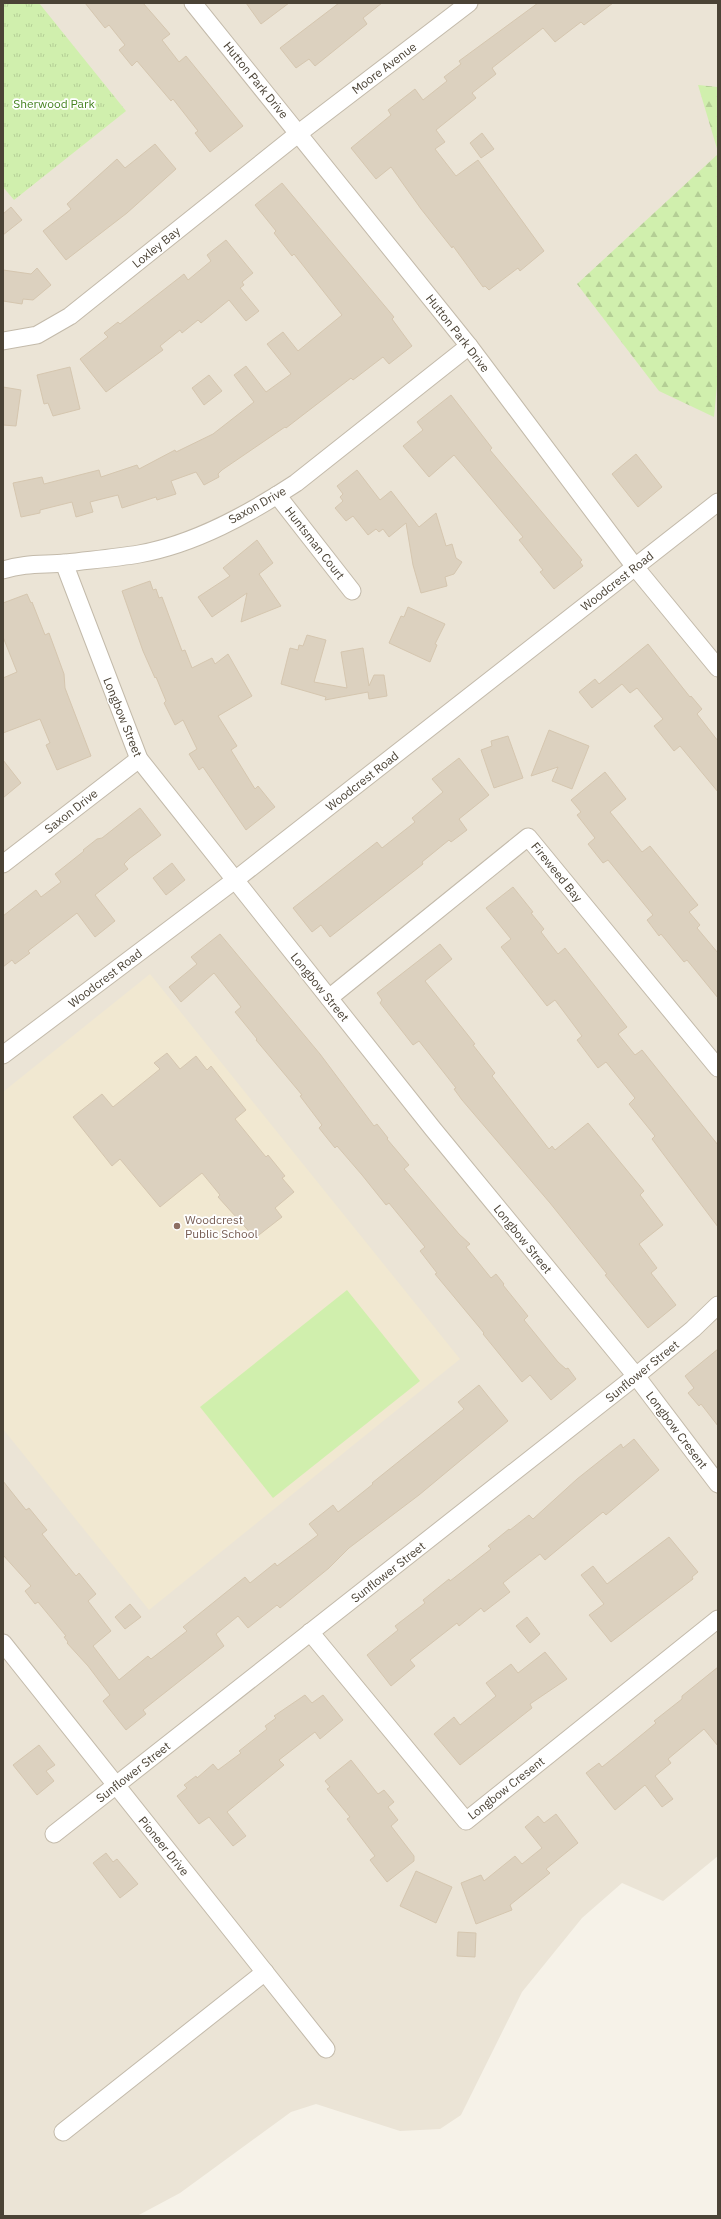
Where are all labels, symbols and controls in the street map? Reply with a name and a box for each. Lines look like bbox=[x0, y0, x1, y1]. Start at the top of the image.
street label: Hutton Park Drive bbox=[220, 38, 292, 122]
street label: Moore Avenue bbox=[349, 39, 420, 97]
park label: Sherwood Park bbox=[13, 96, 95, 111]
street label: Loxley Bay bbox=[129, 223, 183, 271]
street label: Hutton Park Drive bbox=[423, 291, 493, 375]
street label: Saxon Drive bbox=[226, 483, 289, 527]
street label: Huntsman Court bbox=[282, 504, 348, 582]
street label: Woodcrest Road bbox=[578, 548, 656, 614]
street label: Longbow Street bbox=[100, 675, 146, 759]
street label: Woodcrest Road bbox=[323, 748, 401, 814]
street label: Saxon Drive bbox=[41, 785, 101, 836]
street label: Fireweed Bay bbox=[528, 839, 586, 905]
street label: Woodcrest Road bbox=[65, 945, 145, 1011]
street label: Longbow Street bbox=[288, 950, 352, 1024]
street label: Longbow Street bbox=[491, 1202, 555, 1276]
place label: Woodcrest Public School bbox=[185, 1212, 258, 1241]
marker: Woodcrest Public School bbox=[172, 1221, 182, 1231]
street label: Sunflower Street bbox=[602, 1337, 682, 1405]
street label: Longbow Cresent bbox=[643, 1388, 711, 1472]
street label: Sunflower Street bbox=[348, 1538, 428, 1606]
street label: Sunflower Street bbox=[93, 1738, 173, 1806]
street label: Longbow Cresent bbox=[465, 1753, 547, 1823]
street label: Pioneer Drive bbox=[135, 1813, 193, 1879]

